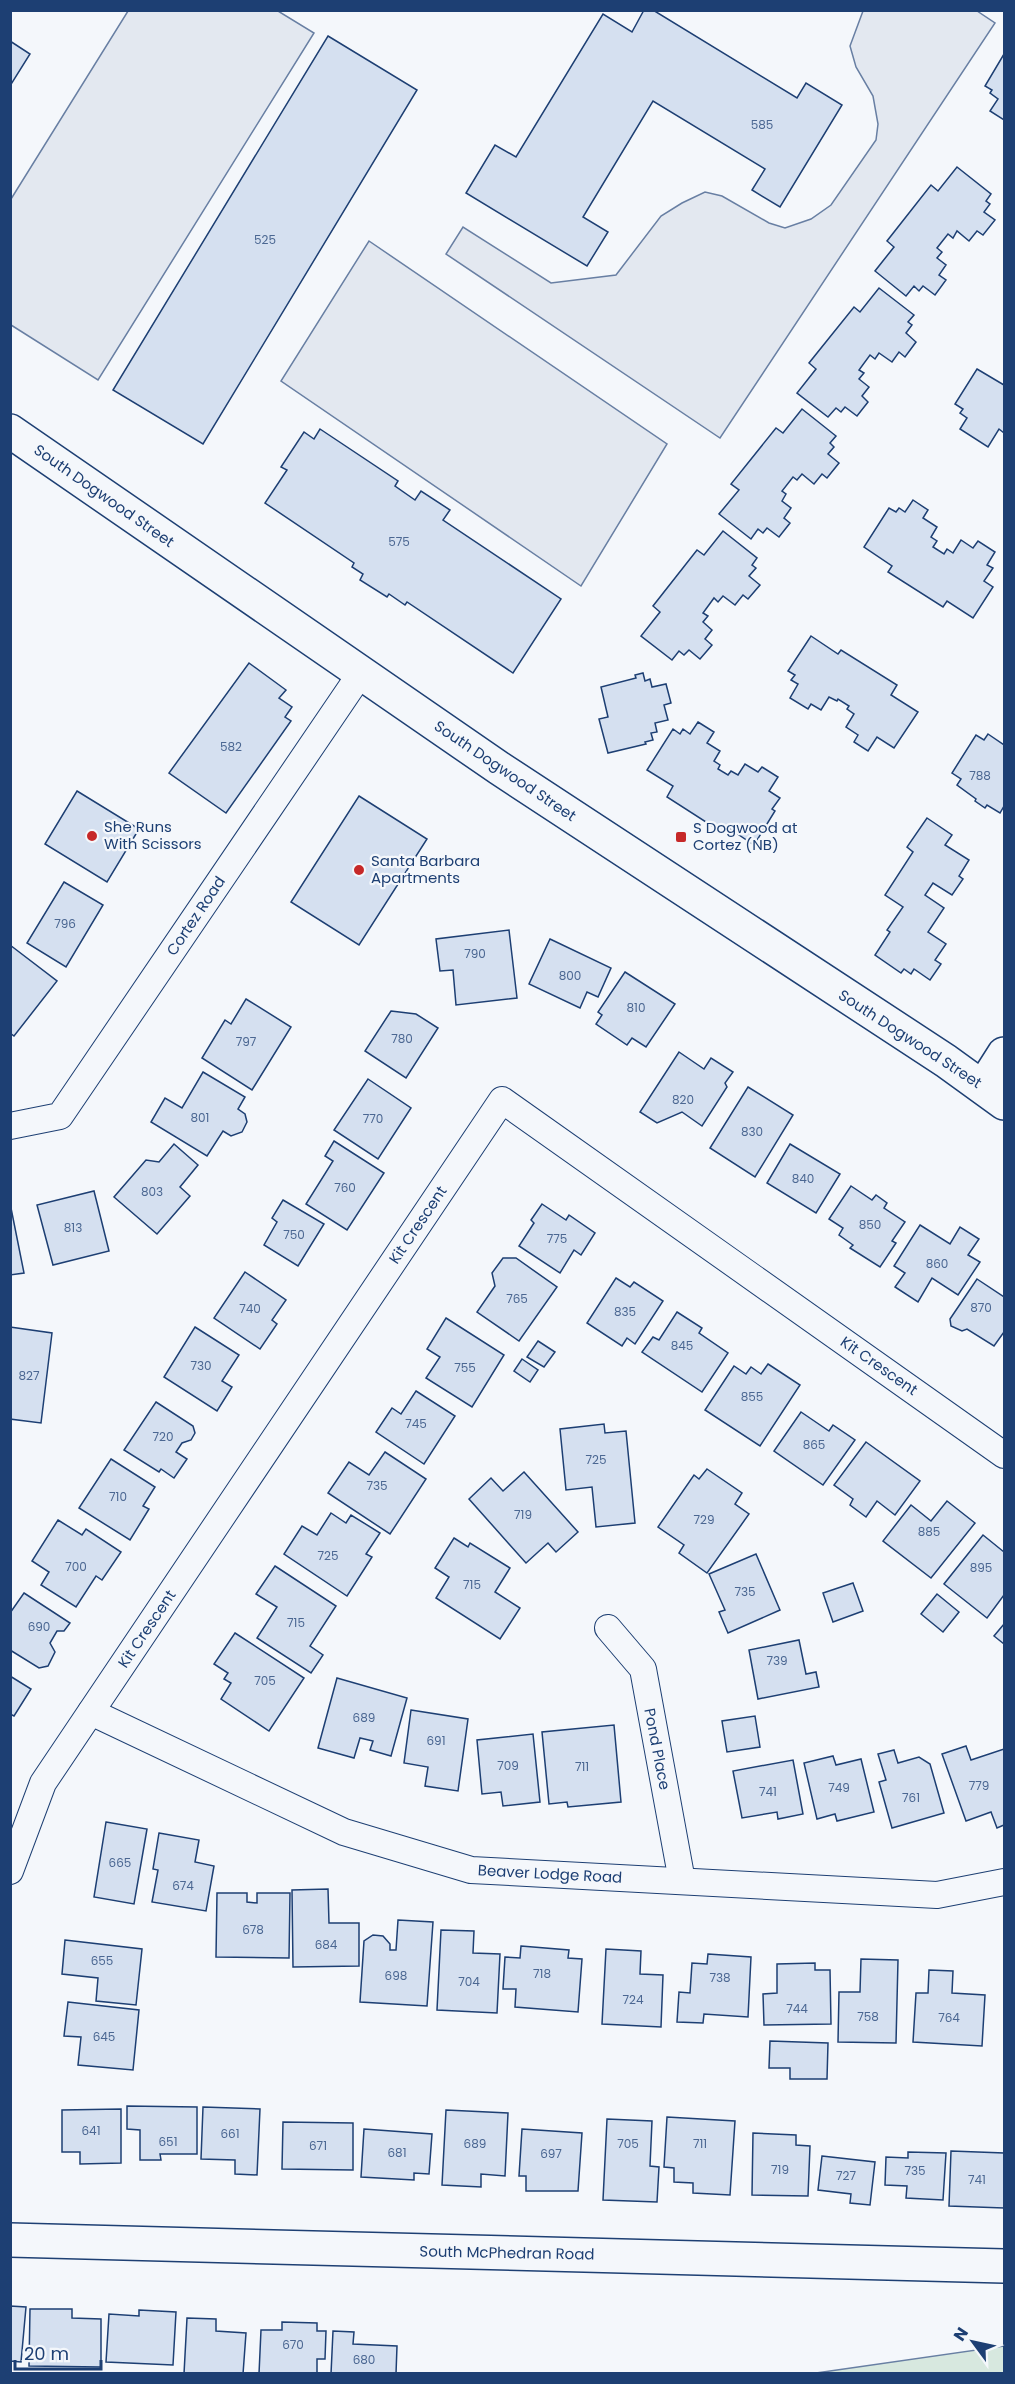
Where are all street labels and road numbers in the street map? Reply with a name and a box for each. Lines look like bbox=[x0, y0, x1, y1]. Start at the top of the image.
street label: South Dogwood Street bbox=[30, 439, 179, 552]
street label: South Dogwood Street bbox=[430, 715, 580, 826]
street label: Cortez Road bbox=[161, 872, 230, 959]
street label: South Dogwood Street bbox=[835, 984, 986, 1093]
street label: Kit Crescent bbox=[384, 1182, 451, 1268]
street label: Kit Crescent bbox=[836, 1331, 922, 1400]
street label: Kit Crescent bbox=[113, 1586, 180, 1672]
street label: Pond Place bbox=[639, 1706, 676, 1792]
street label: Beaver Lodge Road bbox=[477, 1859, 623, 1888]
street label: South McPhedran Road bbox=[419, 2240, 595, 2265]

